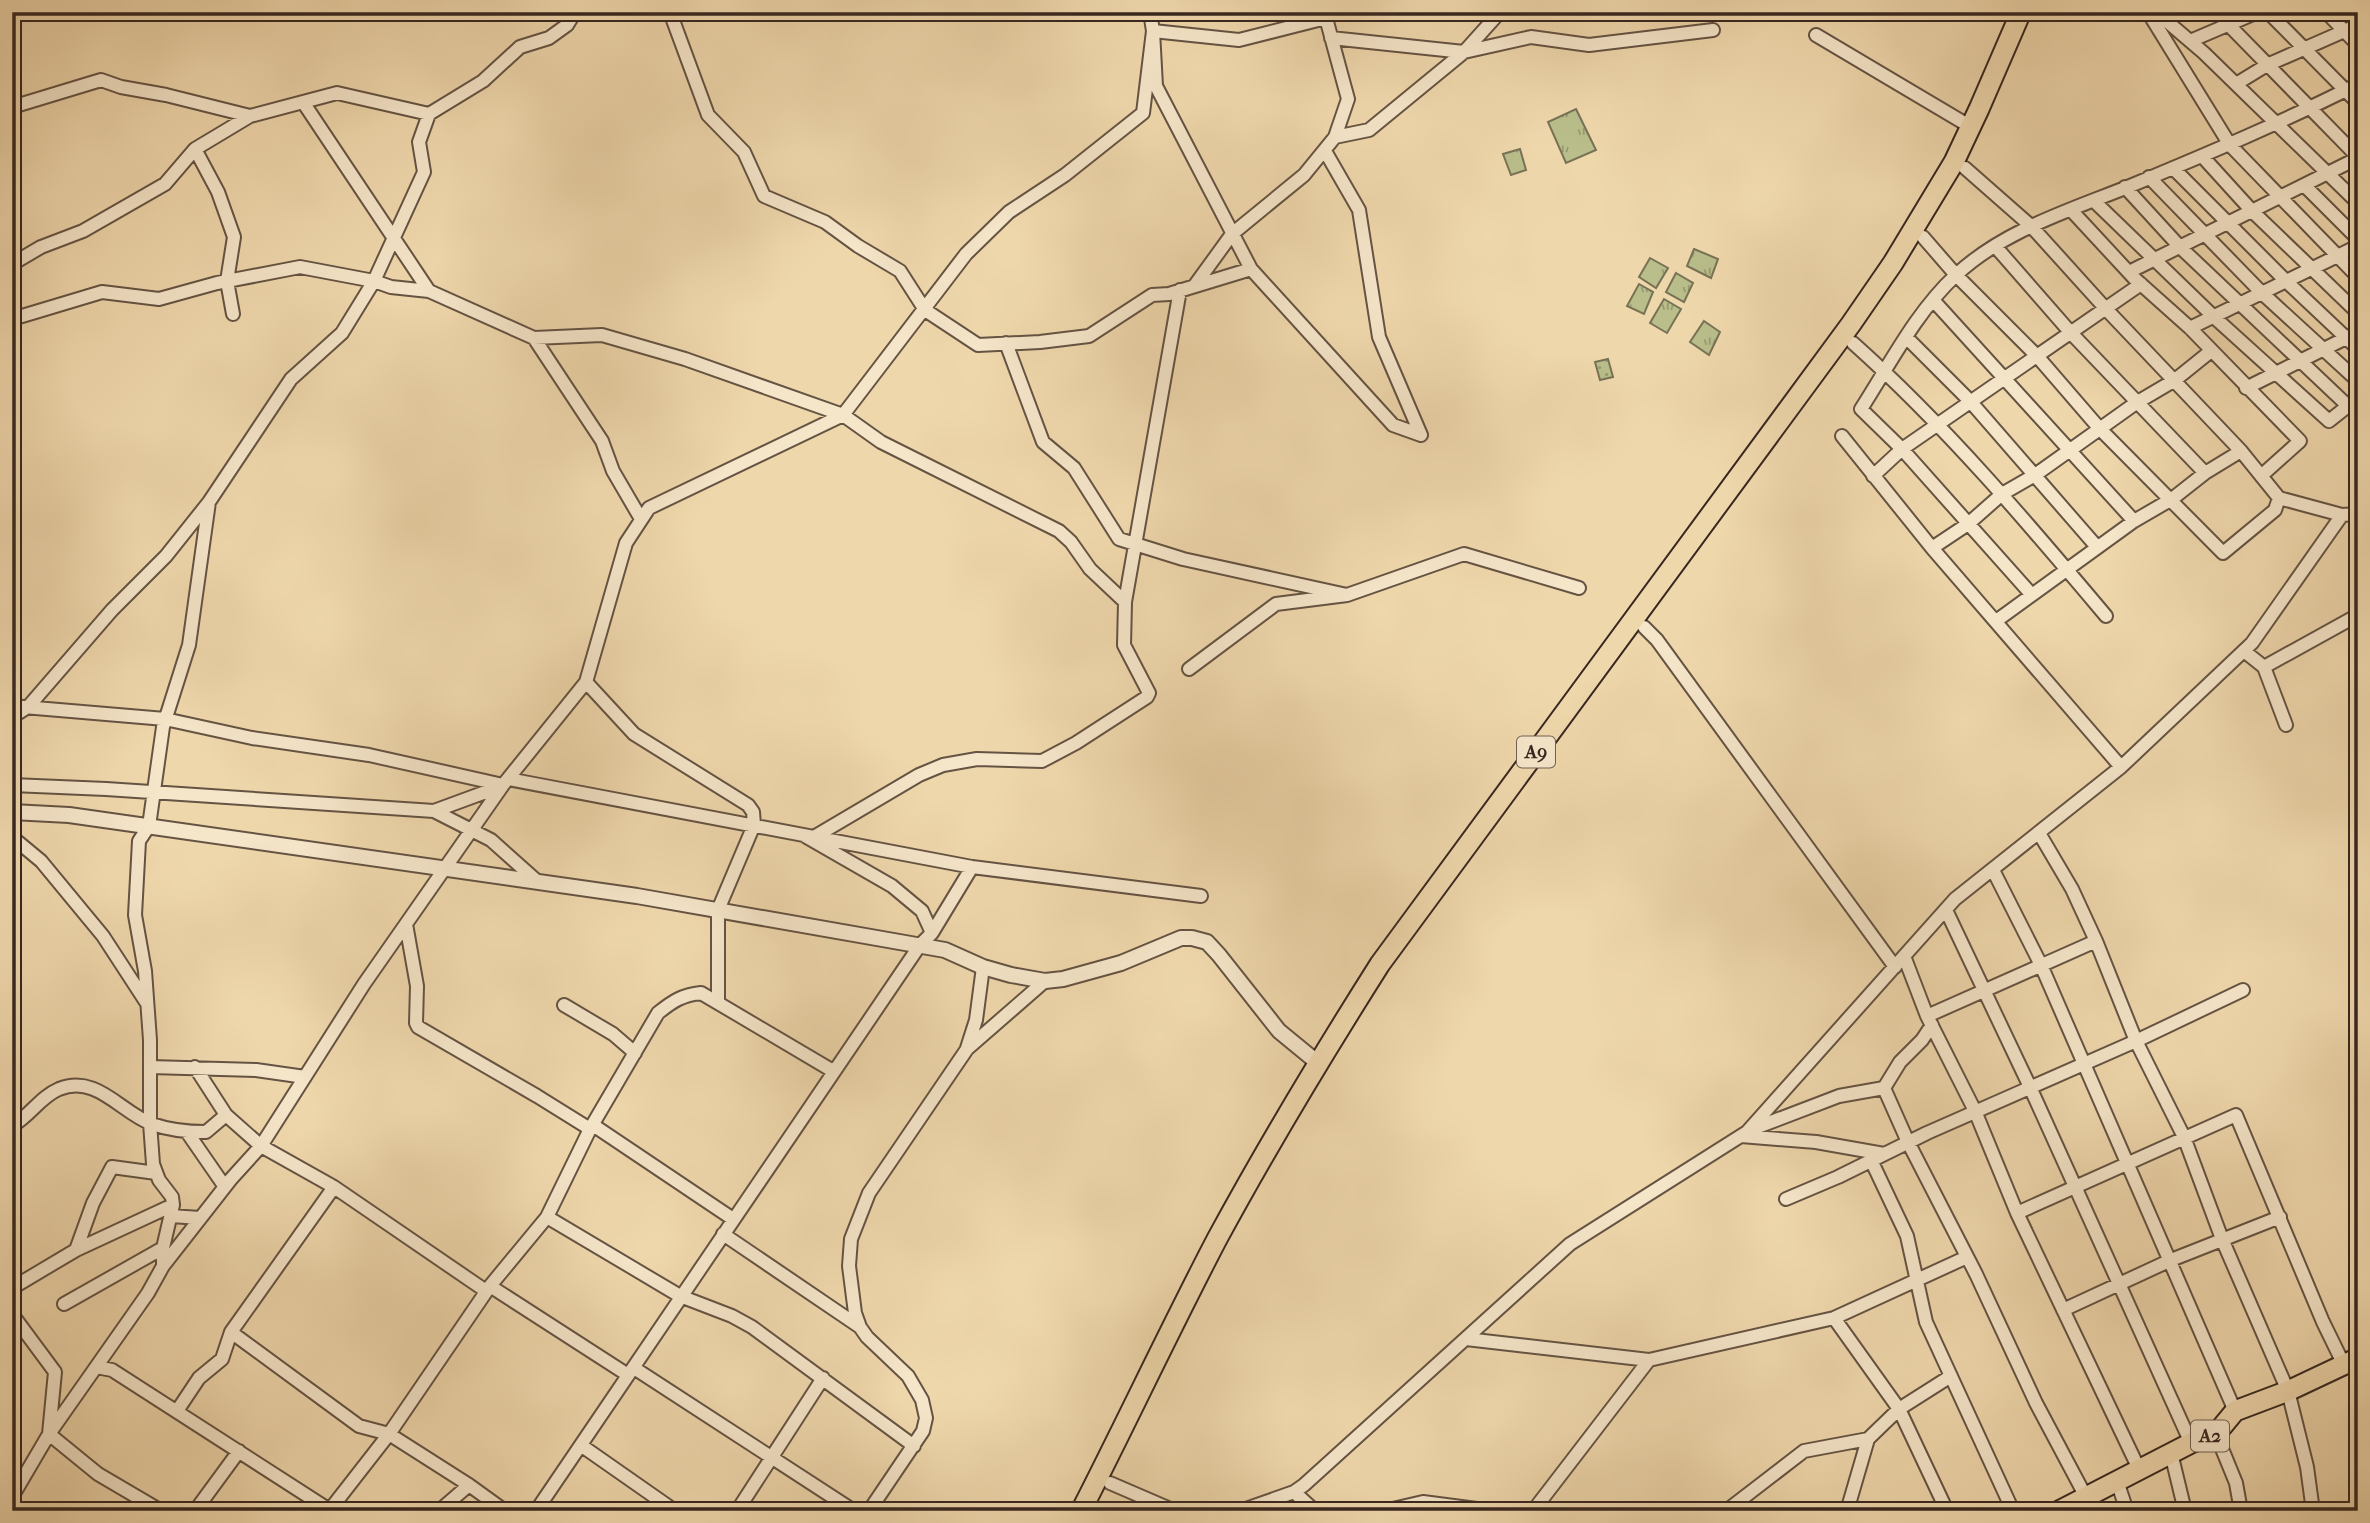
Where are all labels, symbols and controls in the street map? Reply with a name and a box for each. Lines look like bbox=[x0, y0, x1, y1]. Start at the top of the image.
road number: A9 bbox=[1517, 736, 1555, 768]
road number: A2 bbox=[2191, 1420, 2229, 1452]

